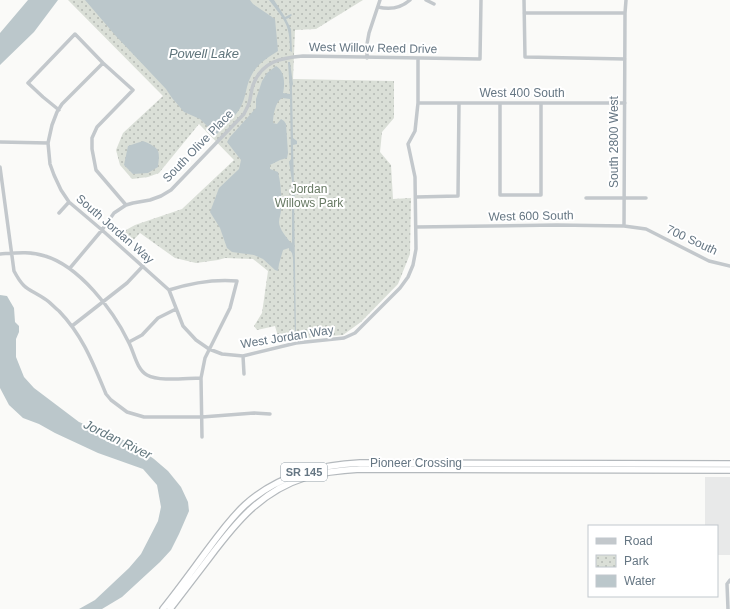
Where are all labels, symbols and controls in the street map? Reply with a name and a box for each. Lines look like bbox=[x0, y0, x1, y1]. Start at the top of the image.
street label: West Willow Reed Drive bbox=[309, 40, 438, 56]
water label: Powell Lake bbox=[169, 46, 239, 61]
street label: West 400 South bbox=[479, 86, 565, 100]
street label: South 2800 West bbox=[607, 95, 621, 188]
street label: South Olive Place bbox=[160, 107, 236, 185]
park label: Jordan Willows Park bbox=[275, 182, 344, 210]
street label: South Jordan Way bbox=[73, 191, 157, 267]
street label: West 600 South bbox=[488, 208, 574, 224]
street label: 700 South bbox=[664, 222, 720, 258]
street label: West Jordan Way bbox=[239, 323, 335, 351]
water label: Jordan River bbox=[80, 416, 155, 463]
street label: Pioneer Crossing bbox=[370, 456, 462, 470]
road number: SR 145 bbox=[281, 463, 327, 481]
legend bbox=[588, 525, 718, 597]
text: Road bbox=[624, 534, 653, 548]
text: Park bbox=[624, 554, 650, 568]
text: Water bbox=[624, 574, 656, 588]

